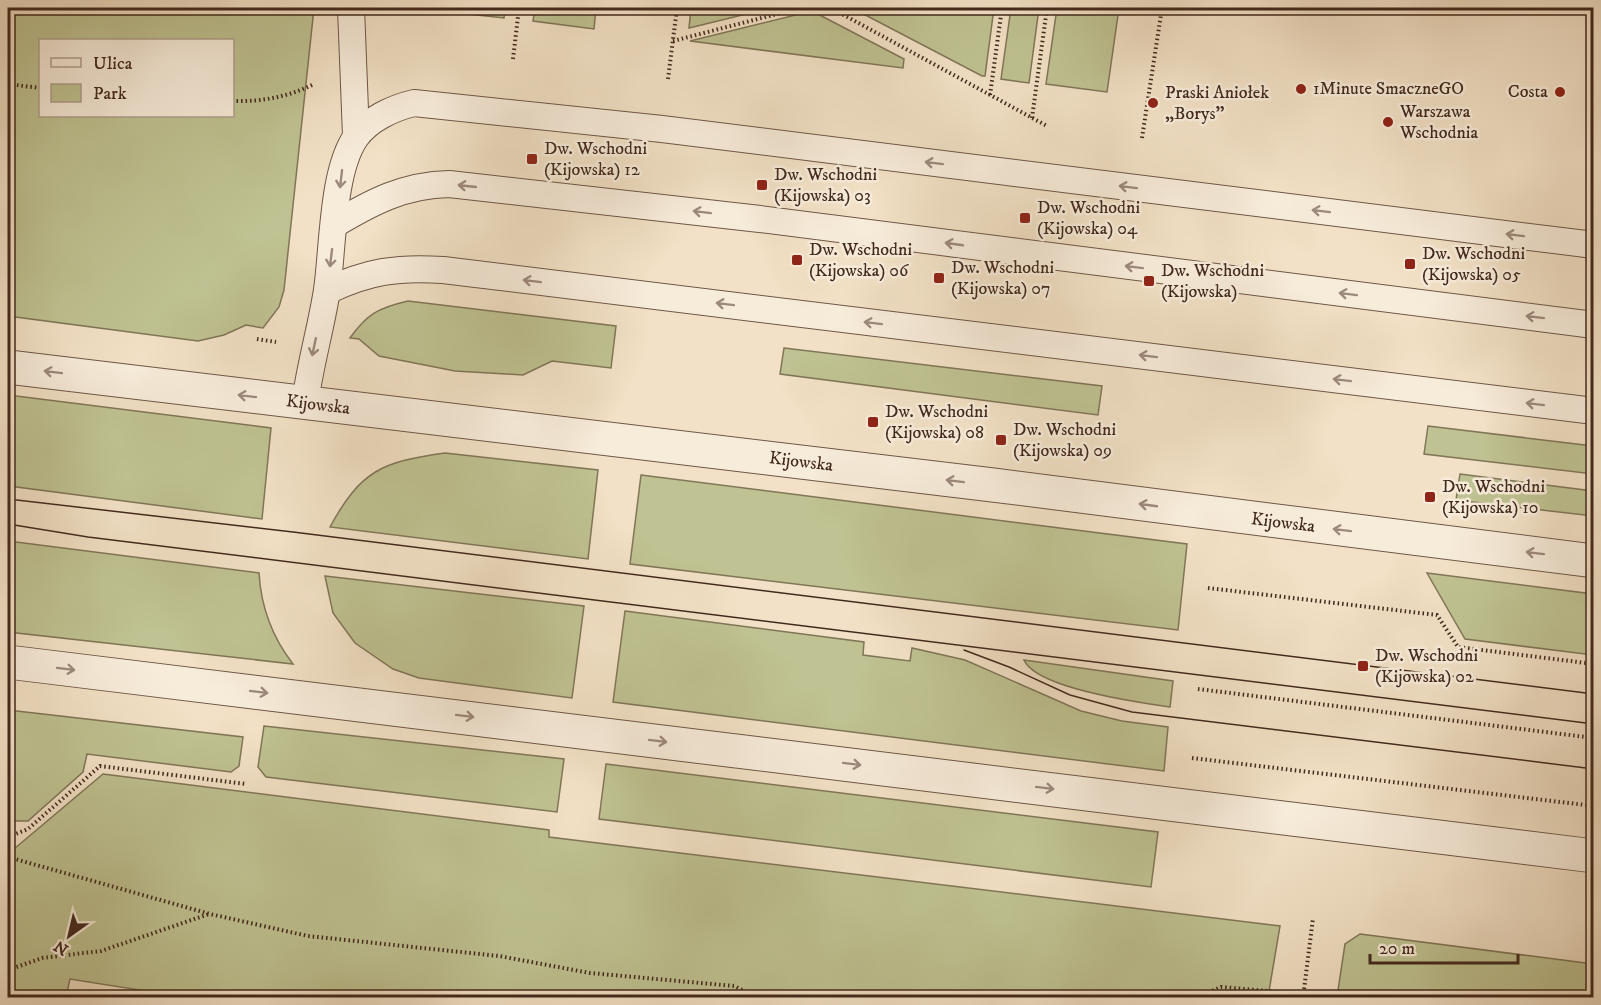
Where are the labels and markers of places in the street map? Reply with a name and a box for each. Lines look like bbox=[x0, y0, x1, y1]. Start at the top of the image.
place label: 1Minute SmaczneGO bbox=[1313, 78, 1464, 100]
place label: Costa bbox=[1508, 81, 1548, 103]
place label: Praski Aniołek „Borys” bbox=[1165, 82, 1269, 125]
marker: 1Minute SmaczneGO bbox=[1294, 82, 1308, 96]
marker: Costa bbox=[1553, 85, 1567, 99]
marker: Praski Aniołek „Borys” bbox=[1146, 96, 1160, 110]
place label: Warszawa Wschodnia bbox=[1399, 101, 1478, 144]
marker: Warszawa Wschodnia bbox=[1381, 115, 1395, 129]
place label: Dw. Wschodni (Kijowska) 12 bbox=[544, 138, 647, 181]
marker: Dw. Wschodni (Kijowska) 12 bbox=[525, 152, 539, 166]
place label: Dw. Wschodni (Kijowska) 03 bbox=[774, 164, 877, 207]
marker: Dw. Wschodni (Kijowska) 03 bbox=[755, 178, 769, 192]
place label: Dw. Wschodni (Kijowska) 04 bbox=[1037, 197, 1140, 240]
marker: Dw. Wschodni (Kijowska) 04 bbox=[1018, 211, 1032, 225]
place label: Dw. Wschodni (Kijowska) 06 bbox=[809, 239, 912, 282]
place label: Dw. Wschodni (Kijowska) 05 bbox=[1422, 243, 1525, 286]
marker: Dw. Wschodni (Kijowska) 06 bbox=[790, 253, 804, 267]
place label: Dw. Wschodni (Kijowska) 07 bbox=[951, 257, 1054, 300]
marker: Dw. Wschodni (Kijowska) 05 bbox=[1403, 257, 1417, 271]
place label: Dw. Wschodni (Kijowska) bbox=[1161, 260, 1264, 303]
marker: Dw. Wschodni (Kijowska) 07 bbox=[932, 271, 946, 285]
marker: Dw. Wschodni (Kijowska) bbox=[1142, 274, 1156, 288]
place label: Dw. Wschodni (Kijowska) 08 bbox=[885, 401, 988, 444]
marker: Dw. Wschodni (Kijowska) 08 bbox=[866, 415, 880, 429]
place label: Dw. Wschodni (Kijowska) 09 bbox=[1013, 419, 1116, 462]
marker: Dw. Wschodni (Kijowska) 09 bbox=[994, 433, 1008, 447]
place label: Dw. Wschodni (Kijowska) 10 bbox=[1442, 476, 1545, 519]
marker: Dw. Wschodni (Kijowska) 10 bbox=[1423, 490, 1437, 504]
place label: Dw. Wschodni (Kijowska) 02 bbox=[1375, 645, 1478, 688]
marker: Dw. Wschodni (Kijowska) 02 bbox=[1356, 659, 1370, 673]

